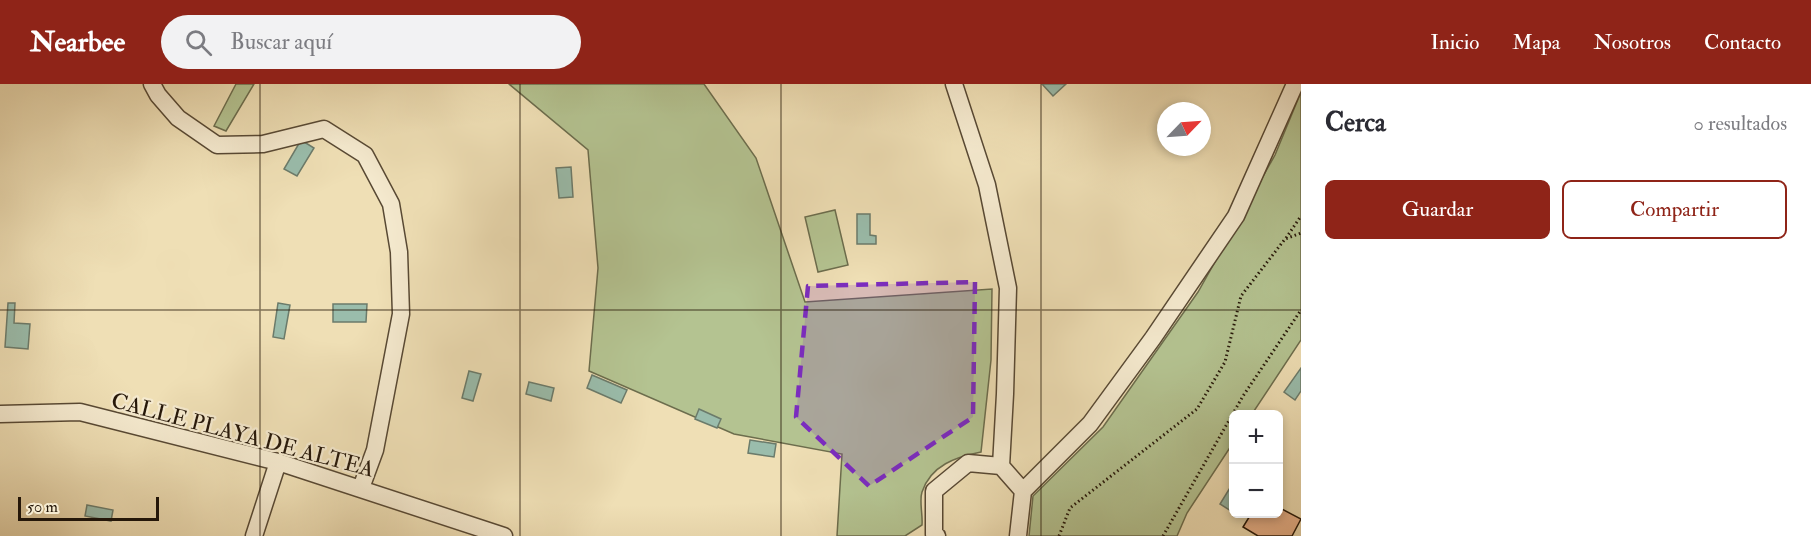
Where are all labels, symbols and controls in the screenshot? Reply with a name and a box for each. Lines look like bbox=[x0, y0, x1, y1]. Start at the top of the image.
search box bbox=[161, 15, 581, 69]
text: Nearbee bbox=[30, 25, 125, 60]
icon: search bbox=[182, 26, 215, 59]
text: Buscar aquí bbox=[230, 28, 332, 56]
text: Inicio bbox=[1430, 29, 1479, 56]
text: Mapa bbox=[1512, 29, 1560, 56]
text: Nosotros bbox=[1593, 29, 1671, 56]
text: Contacto bbox=[1704, 29, 1781, 56]
north arrow bbox=[1157, 102, 1211, 156]
text: Cerca bbox=[1325, 107, 1386, 139]
text: 0 resultados bbox=[1694, 111, 1787, 136]
button: Guardar bbox=[1325, 180, 1550, 239]
button: Compartir bbox=[1562, 180, 1787, 239]
street label: CALLE PLAYA DE ALTEA bbox=[108, 386, 377, 484]
map controls bbox=[1229, 410, 1283, 518]
button: + bbox=[1229, 410, 1283, 464]
button: − bbox=[1229, 464, 1283, 518]
scale bar bbox=[18, 494, 159, 522]
text: 50 m bbox=[27, 497, 58, 517]

